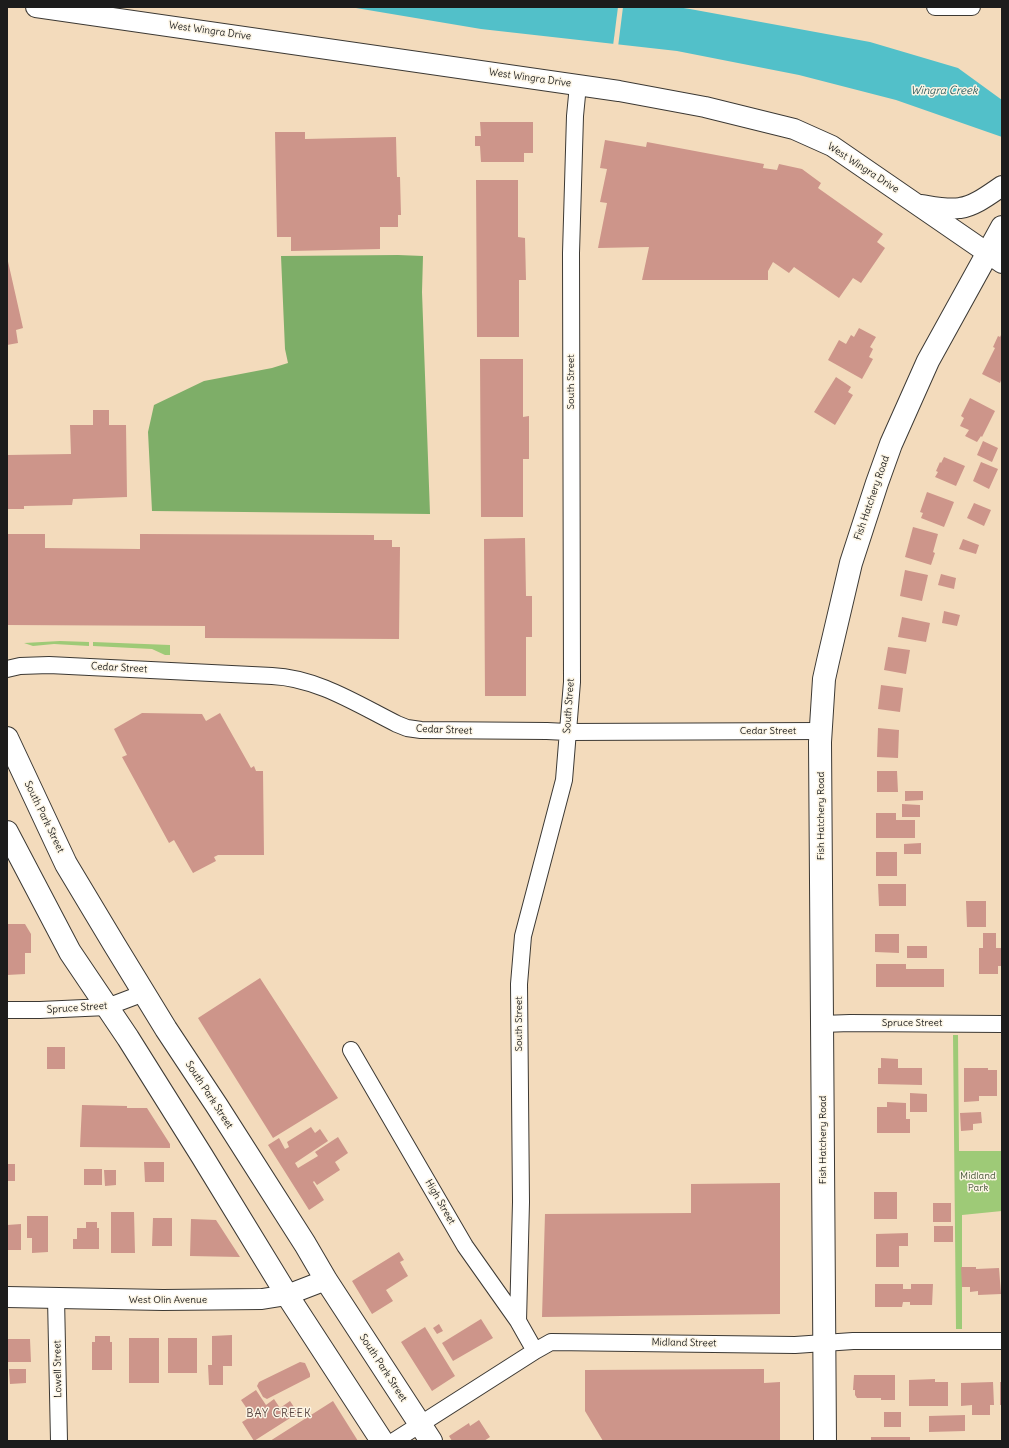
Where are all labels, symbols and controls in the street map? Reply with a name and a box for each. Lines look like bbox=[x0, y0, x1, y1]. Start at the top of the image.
street label: West Wingra Drive bbox=[168, 19, 252, 43]
street label: West Wingra Drive bbox=[488, 66, 572, 90]
water label: Wingra Creek bbox=[910, 84, 978, 98]
street label: West Wingra Drive bbox=[825, 140, 901, 196]
street label: South Street bbox=[565, 354, 577, 410]
street label: Fish Hatchery Road bbox=[852, 454, 892, 542]
street label: Cedar Street bbox=[90, 661, 148, 675]
street label: South Street bbox=[561, 678, 577, 734]
street label: Cedar Street bbox=[416, 723, 472, 737]
street label: Cedar Street bbox=[740, 725, 796, 737]
street label: Fish Hatchery Road bbox=[815, 772, 827, 860]
street label: South Park Street bbox=[21, 779, 67, 855]
street label: South Street bbox=[513, 996, 525, 1052]
street label: Spruce Street bbox=[46, 1000, 108, 1016]
street label: Spruce Street bbox=[882, 1017, 942, 1029]
street label: South Park Street bbox=[183, 1059, 235, 1131]
street label: Fish Hatchery Road bbox=[817, 1096, 829, 1184]
park label: Midland Park bbox=[960, 1170, 996, 1194]
street label: High Street bbox=[422, 1177, 458, 1227]
street label: West Olin Avenue bbox=[129, 1294, 207, 1306]
street label: South Park Street bbox=[357, 1332, 409, 1404]
street label: Midland Street bbox=[651, 1336, 717, 1350]
street label: Lowell Street bbox=[51, 1340, 65, 1398]
district label: BAY CREEK bbox=[246, 1407, 312, 1421]

